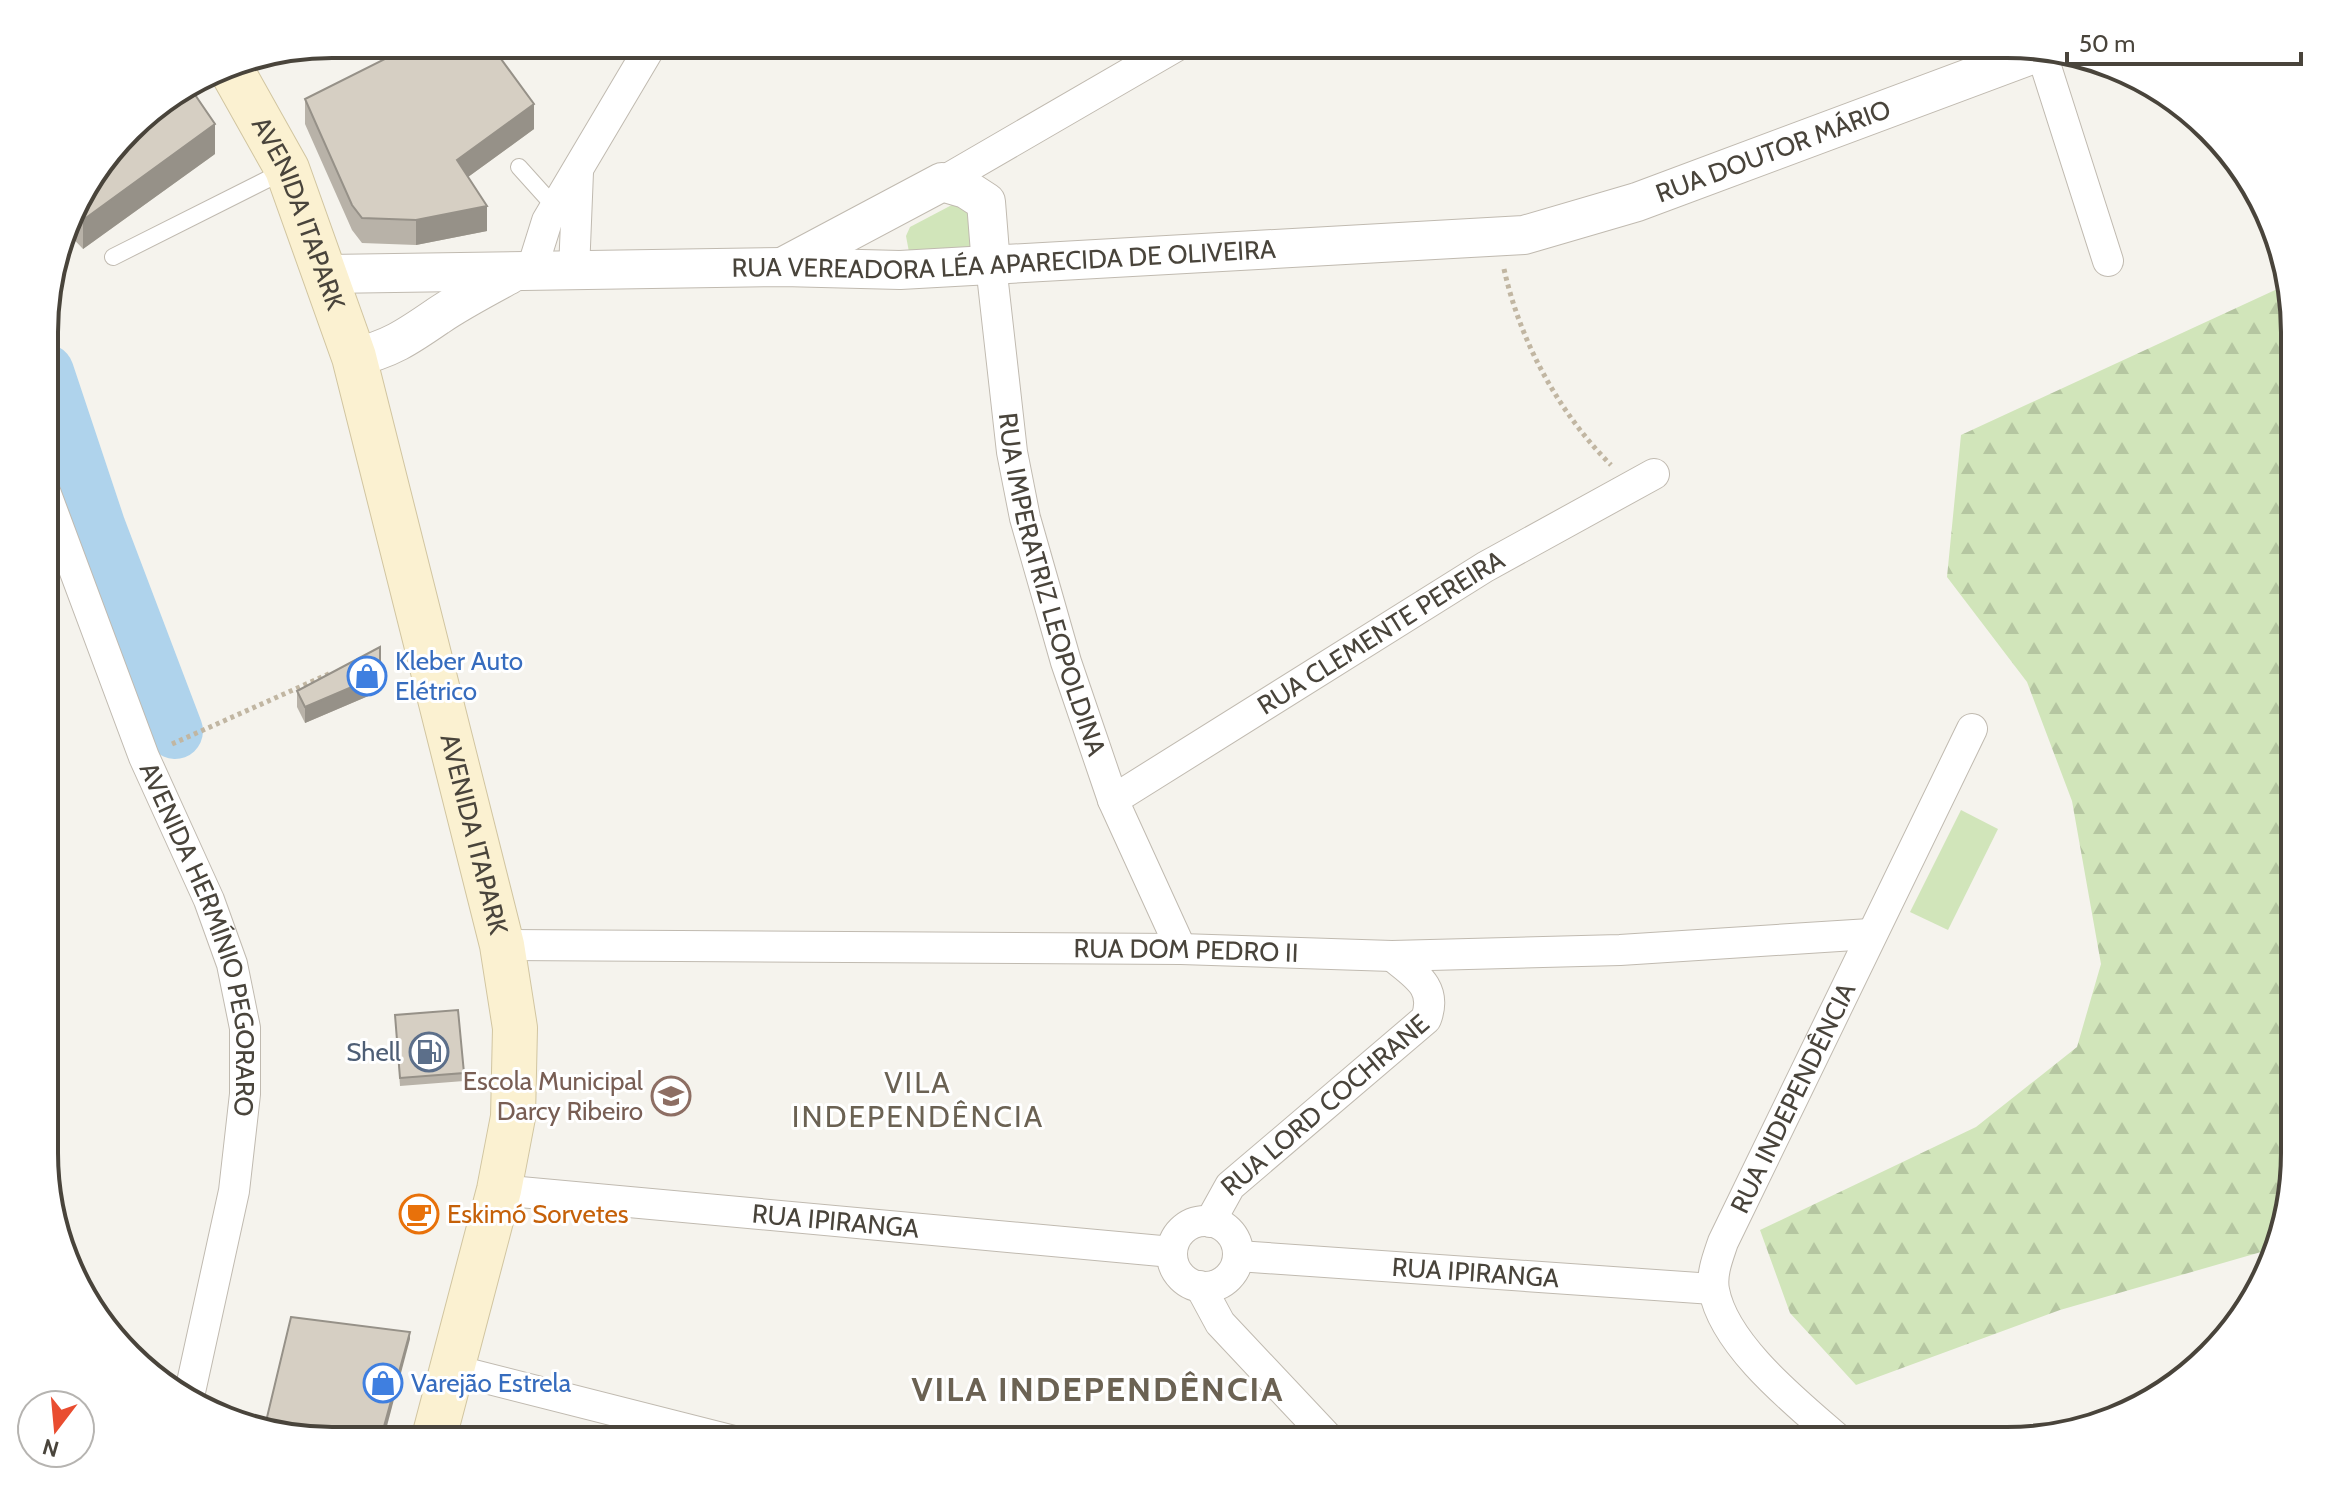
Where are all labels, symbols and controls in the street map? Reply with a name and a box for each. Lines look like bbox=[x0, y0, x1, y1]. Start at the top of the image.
scale bar bbox=[2067, 16, 2301, 66]
text: 50 m bbox=[2079, 29, 2135, 58]
street label: RUA DOUTOR MÁRIO bbox=[1651, 93, 1895, 210]
street label: AVENIDA ITAPARK bbox=[245, 111, 352, 315]
street label: RUA VEREADORA LÉA APARECIDA DE OLIVEIRA bbox=[731, 233, 1277, 286]
street label: RUA IMPERATRIZ LEOPOLDINA bbox=[992, 411, 1113, 760]
street label: RUA CLEMENTE PEREIRA bbox=[1252, 544, 1510, 721]
place label: Kleber Auto Elétrico bbox=[395, 645, 523, 707]
shop icon: Kleber Auto Elétrico bbox=[346, 655, 388, 697]
street label: AVENIDA ITAPARK bbox=[433, 730, 515, 938]
street label: AVENIDA HERMÍNIO PEGORARO bbox=[133, 757, 261, 1118]
street label: RUA DOM PEDRO II bbox=[1073, 932, 1299, 969]
street label: RUA INDEPENDÊNCIA bbox=[1723, 978, 1862, 1218]
street label: RUA LORD COCHRANE bbox=[1214, 1007, 1436, 1203]
fuel station icon: Shell bbox=[408, 1031, 450, 1073]
place label: Shell bbox=[346, 1036, 401, 1068]
district label: VILA INDEPENDÊNCIA bbox=[792, 1064, 1044, 1135]
place label: Escola Municipal Darcy Ribeiro bbox=[463, 1065, 643, 1127]
school or university icon: Escola Municipal Darcy Ribeiro bbox=[650, 1075, 692, 1117]
cafe icon: Eskimó Sorvetes bbox=[398, 1193, 440, 1235]
street label: RUA IPIRANGA bbox=[751, 1197, 921, 1245]
place label: Eskimó Sorvetes bbox=[447, 1198, 629, 1230]
street label: RUA IPIRANGA bbox=[1391, 1251, 1560, 1294]
shop icon: Varejão Estrela bbox=[362, 1362, 404, 1404]
place label: Varejão Estrela bbox=[411, 1367, 572, 1399]
district label: VILA INDEPENDÊNCIA bbox=[912, 1368, 1284, 1410]
north arrow bbox=[16, 1389, 96, 1469]
text: N bbox=[39, 1433, 62, 1463]

